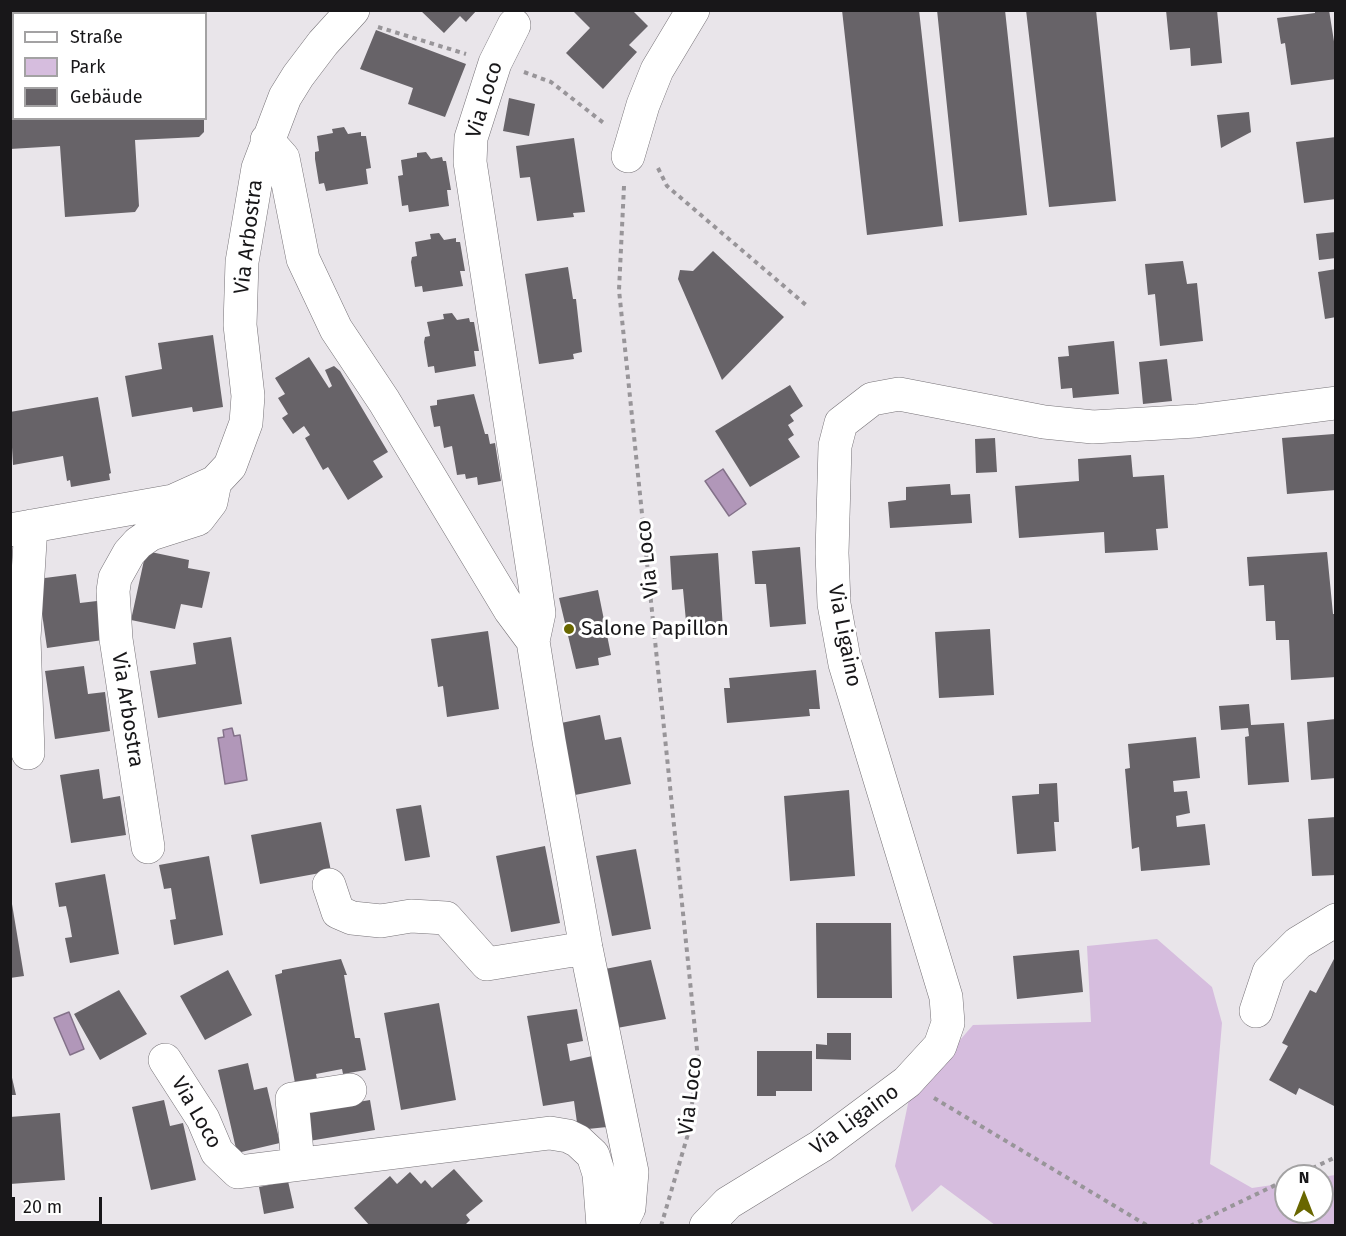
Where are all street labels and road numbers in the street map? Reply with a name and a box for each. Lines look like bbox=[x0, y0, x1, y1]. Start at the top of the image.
street label: Via Loco bbox=[461, 59, 509, 141]
street label: Via Arbostra bbox=[229, 178, 269, 296]
street label: Via Loco bbox=[631, 519, 665, 599]
street label: Via Ligaino bbox=[822, 583, 866, 689]
street label: Via Arbostra bbox=[106, 651, 148, 769]
street label: Via Loco bbox=[674, 1055, 708, 1137]
street label: Via Loco bbox=[165, 1073, 227, 1153]
street label: Via Ligaino bbox=[806, 1079, 904, 1161]

